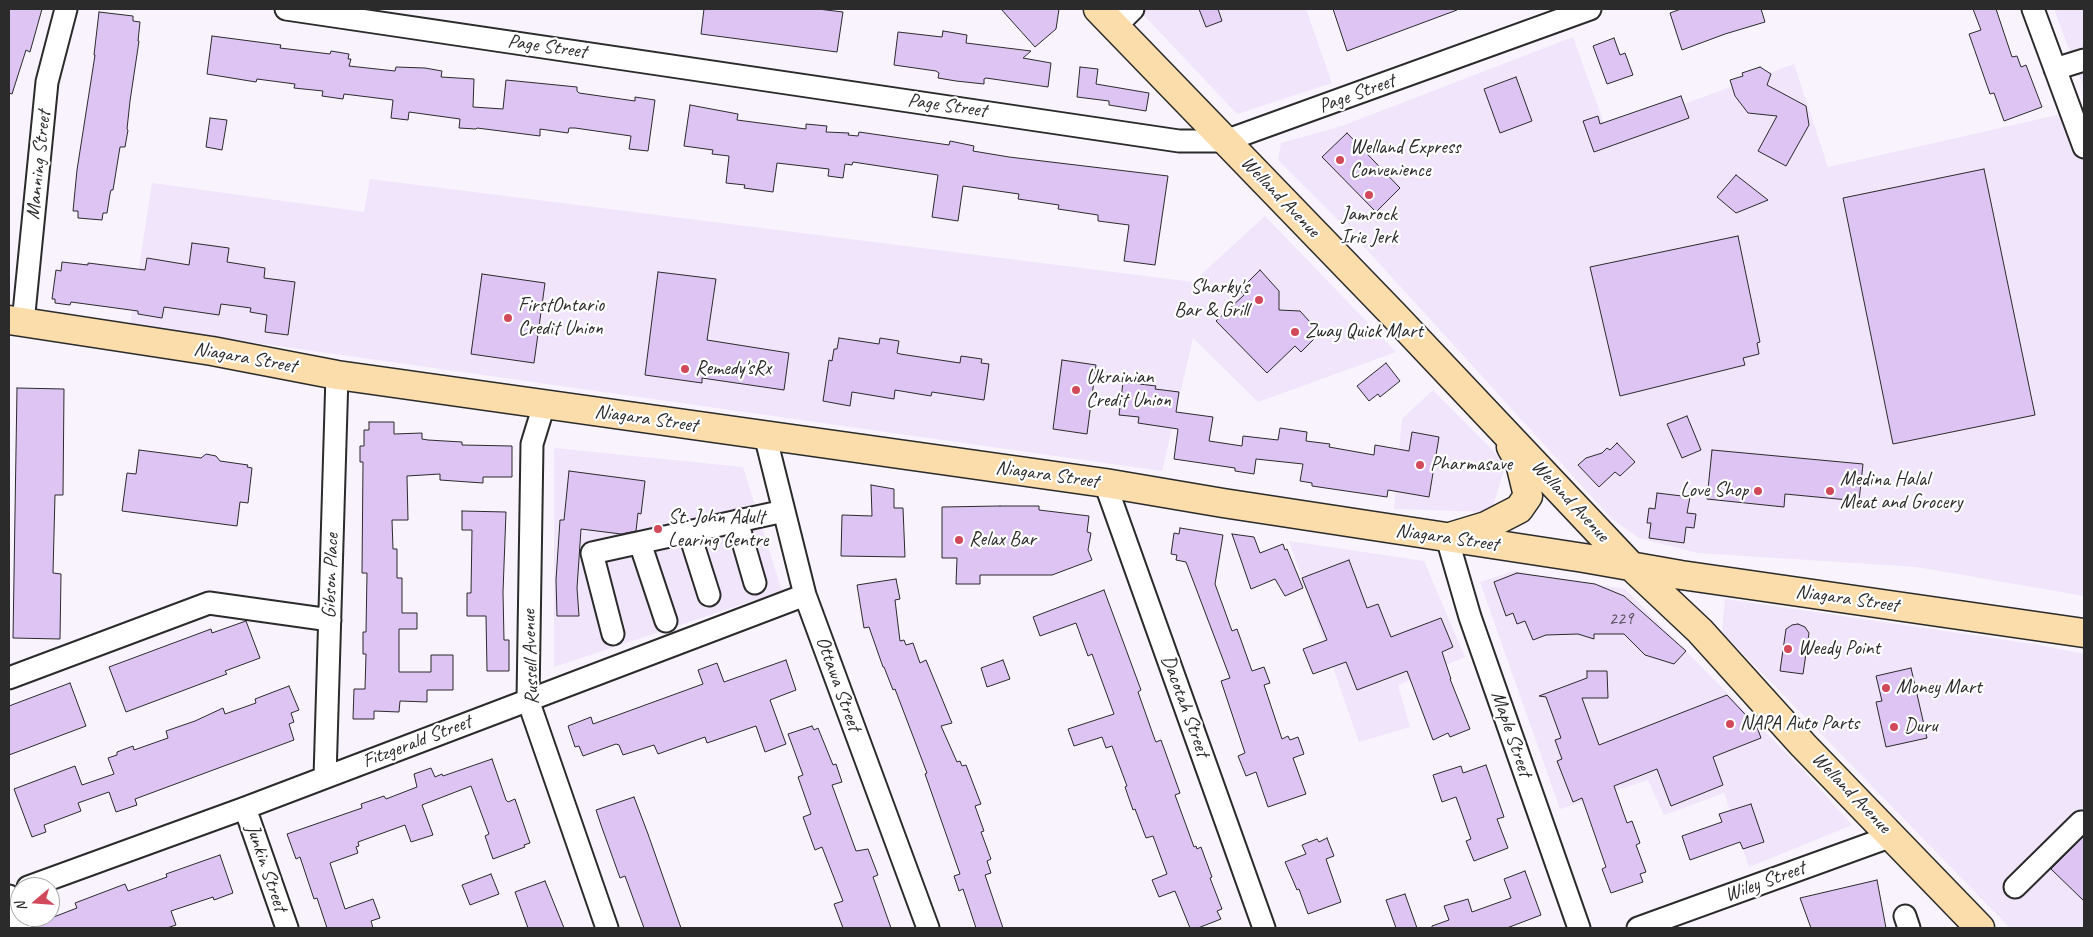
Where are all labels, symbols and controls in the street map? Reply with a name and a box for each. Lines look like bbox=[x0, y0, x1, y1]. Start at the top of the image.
street label: Page Street bbox=[506, 30, 588, 64]
street label: Page Street bbox=[1316, 69, 1398, 119]
street label: Page Street bbox=[906, 89, 988, 123]
street label: Manning Street bbox=[21, 109, 57, 221]
place label: Welland Express Convenience bbox=[1350, 136, 1460, 183]
street label: Welland Avenue bbox=[1235, 151, 1325, 243]
marker: Welland Express Convenience bbox=[1334, 154, 1346, 166]
marker: Jamrock Irie Jerk bbox=[1363, 189, 1375, 201]
place label: Jamrock Irie Jerk bbox=[1340, 203, 1398, 250]
place label: Sharky's Bar & Grill bbox=[1174, 276, 1249, 323]
place label: FirstOntario Credit Union bbox=[518, 294, 604, 341]
marker: Sharky's Bar & Grill bbox=[1253, 294, 1265, 306]
marker: FirstOntario Credit Union bbox=[502, 312, 514, 324]
place label: Zway Quick Mart bbox=[1305, 320, 1423, 344]
marker: Zway Quick Mart bbox=[1289, 326, 1301, 338]
street label: Niagara Street bbox=[192, 337, 298, 379]
place label: Remedy'sRx bbox=[695, 357, 771, 381]
marker: Remedy'sRx bbox=[679, 363, 691, 375]
place label: Ukrainian Credit Union bbox=[1086, 366, 1171, 413]
marker: Ukrainian Credit Union bbox=[1070, 384, 1082, 396]
street label: Niagara Street bbox=[593, 400, 699, 438]
place label: Pharmasave bbox=[1430, 453, 1512, 477]
street label: Welland Avenue bbox=[1526, 455, 1614, 547]
street label: Niagara Street bbox=[994, 456, 1100, 494]
marker: Pharmasave bbox=[1414, 459, 1426, 471]
place label: Medina Halal Meat and Grocery bbox=[1840, 468, 1962, 515]
place label: Love Shop bbox=[1680, 479, 1748, 503]
marker: Love Shop bbox=[1752, 485, 1764, 497]
marker: Medina Halal Meat and Grocery bbox=[1824, 485, 1836, 497]
place label: St. John Adult Learing Centre bbox=[668, 506, 768, 553]
street label: Niagara Street bbox=[1394, 519, 1500, 557]
marker: St. John Adult Learing Centre bbox=[652, 523, 664, 535]
place label: Relax Bar bbox=[969, 528, 1036, 552]
street label: Gibson Place bbox=[318, 533, 344, 619]
marker: Relax Bar bbox=[953, 534, 965, 546]
street label: Niagara Street bbox=[1794, 580, 1900, 618]
house number: 229 bbox=[1609, 608, 1633, 630]
street label: Russell Avenue bbox=[517, 609, 545, 705]
street label: Ottawa Street bbox=[810, 633, 866, 735]
place label: Weedy Point bbox=[1798, 637, 1880, 661]
marker: Weedy Point bbox=[1782, 643, 1794, 655]
street label: Dacotah Street bbox=[1155, 652, 1215, 760]
place label: Money Mart bbox=[1896, 676, 1982, 700]
marker: Money Mart bbox=[1880, 682, 1892, 694]
street label: Maple Street bbox=[1485, 688, 1537, 780]
street label: Fitzgerald Street bbox=[359, 710, 475, 774]
place label: NAPA Auto Parts bbox=[1740, 712, 1859, 736]
place label: Duru bbox=[1904, 715, 1938, 739]
marker: NAPA Auto Parts bbox=[1724, 718, 1736, 730]
marker: Duru bbox=[1888, 721, 1900, 733]
street label: Welland Avenue bbox=[1806, 747, 1896, 839]
street label: Junkin Street bbox=[240, 821, 292, 915]
street label: Wiley Street bbox=[1722, 856, 1808, 908]
north arrow bbox=[10, 877, 60, 927]
text: N bbox=[12, 900, 31, 913]

